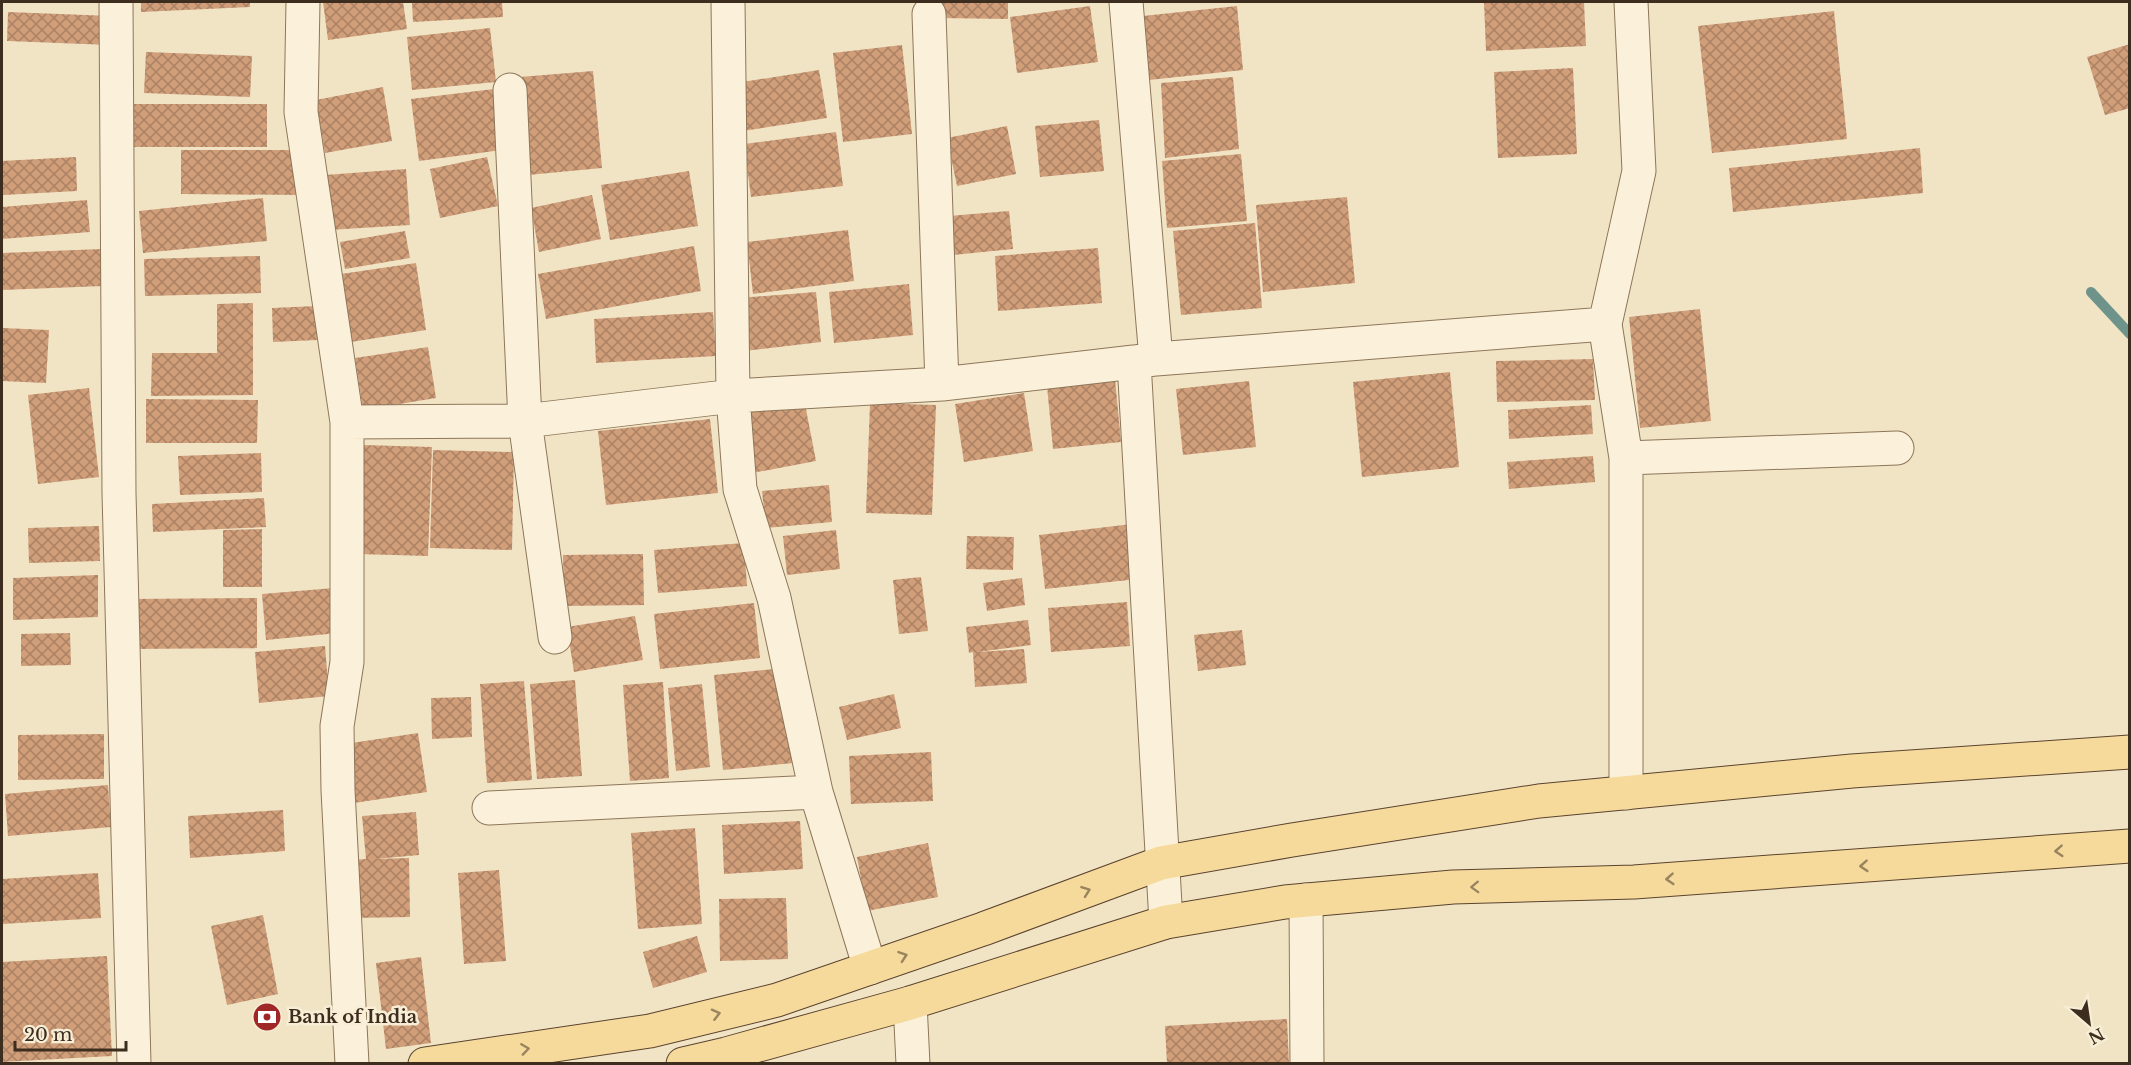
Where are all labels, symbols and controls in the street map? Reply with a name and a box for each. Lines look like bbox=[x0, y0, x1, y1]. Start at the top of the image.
one-way arrow bbox=[2054, 844, 2063, 857]
one-way arrow bbox=[1860, 859, 1869, 872]
one-way arrow bbox=[1665, 873, 1674, 886]
one-way arrow bbox=[1470, 880, 1479, 893]
one-way arrow bbox=[1080, 886, 1091, 899]
one-way arrow bbox=[897, 951, 908, 964]
north arrow bbox=[2059, 993, 2119, 1053]
bank icon: Bank of India bbox=[251, 1001, 283, 1033]
place label: Bank of India bbox=[288, 1006, 418, 1028]
one-way arrow bbox=[711, 1009, 721, 1022]
scale bar bbox=[15, 1014, 126, 1052]
text: 20 m bbox=[24, 1024, 72, 1046]
text: N bbox=[2085, 1024, 2108, 1049]
one-way arrow bbox=[520, 1043, 529, 1055]

